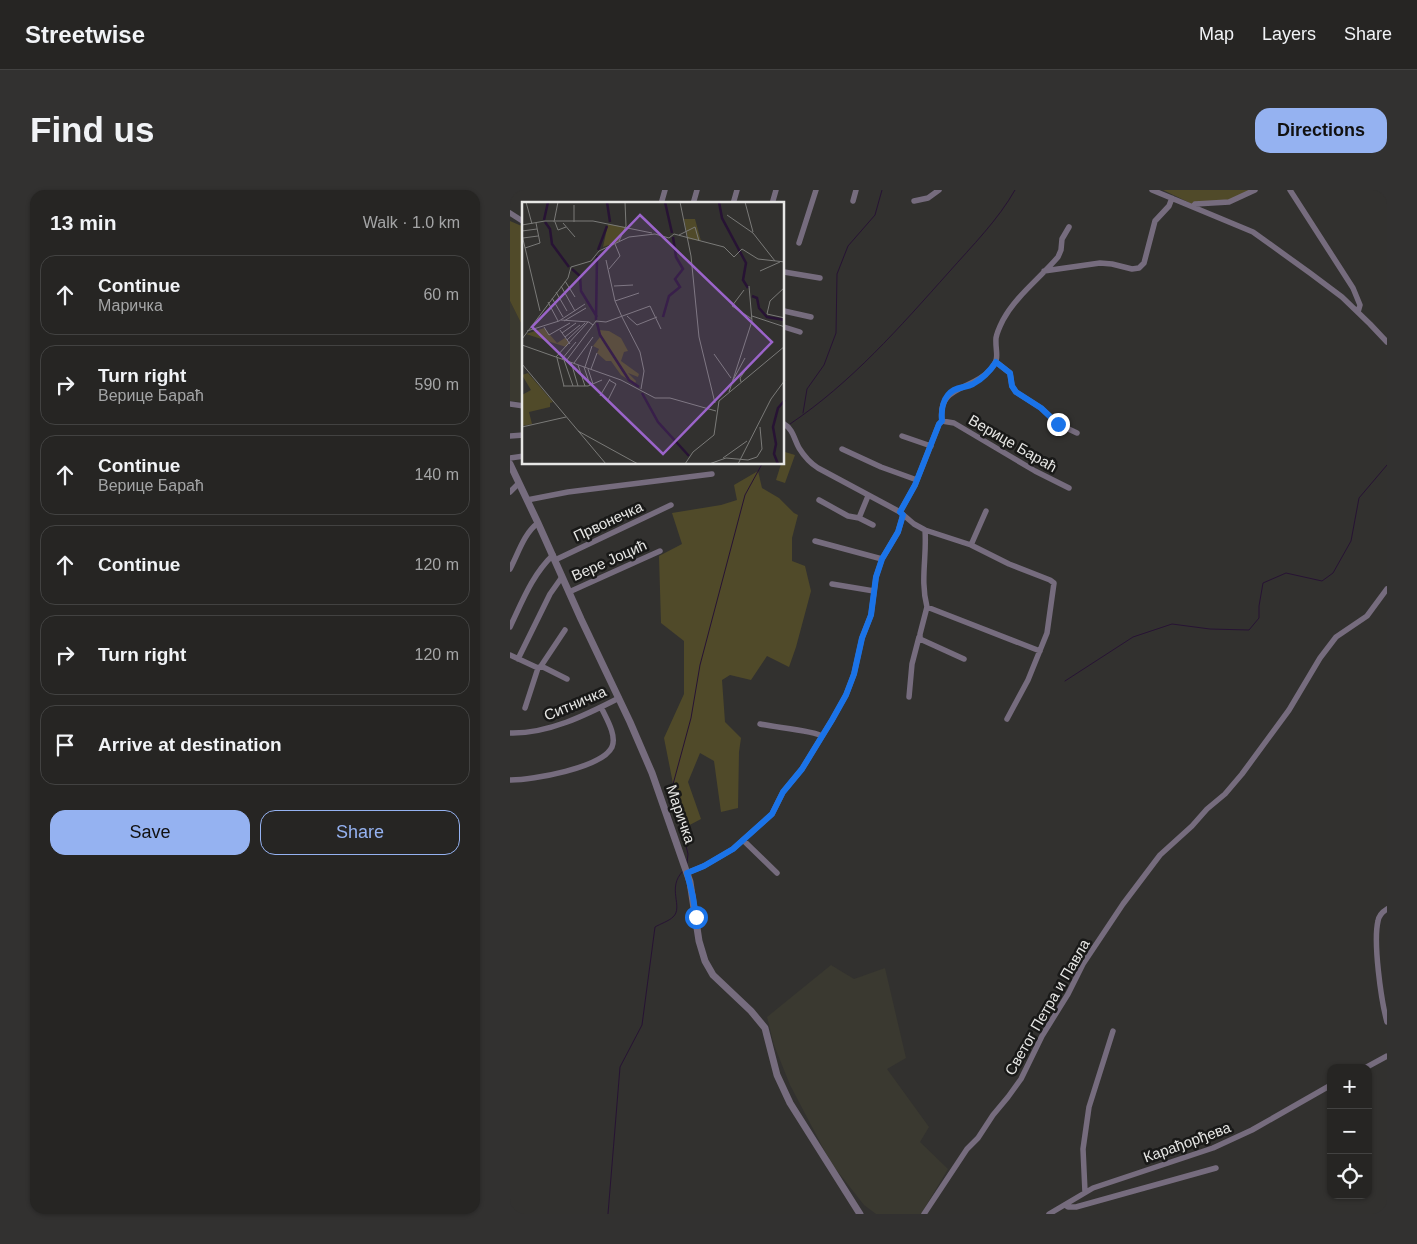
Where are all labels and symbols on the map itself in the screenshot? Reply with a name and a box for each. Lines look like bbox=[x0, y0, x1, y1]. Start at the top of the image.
inset map bbox=[522, 202, 785, 465]
street label: Верице Бараћ bbox=[966, 411, 1060, 475]
route end bbox=[1047, 413, 1070, 436]
street label: Првонечка bbox=[571, 497, 646, 544]
street label: Вере Јоцић bbox=[569, 536, 649, 584]
street label: Ситничка bbox=[541, 682, 609, 724]
street label: Маричка bbox=[663, 782, 699, 846]
route start bbox=[685, 906, 708, 929]
street label: Светог Петра и Павла bbox=[1001, 936, 1093, 1078]
street label: Карађорђева bbox=[1141, 1118, 1234, 1166]

